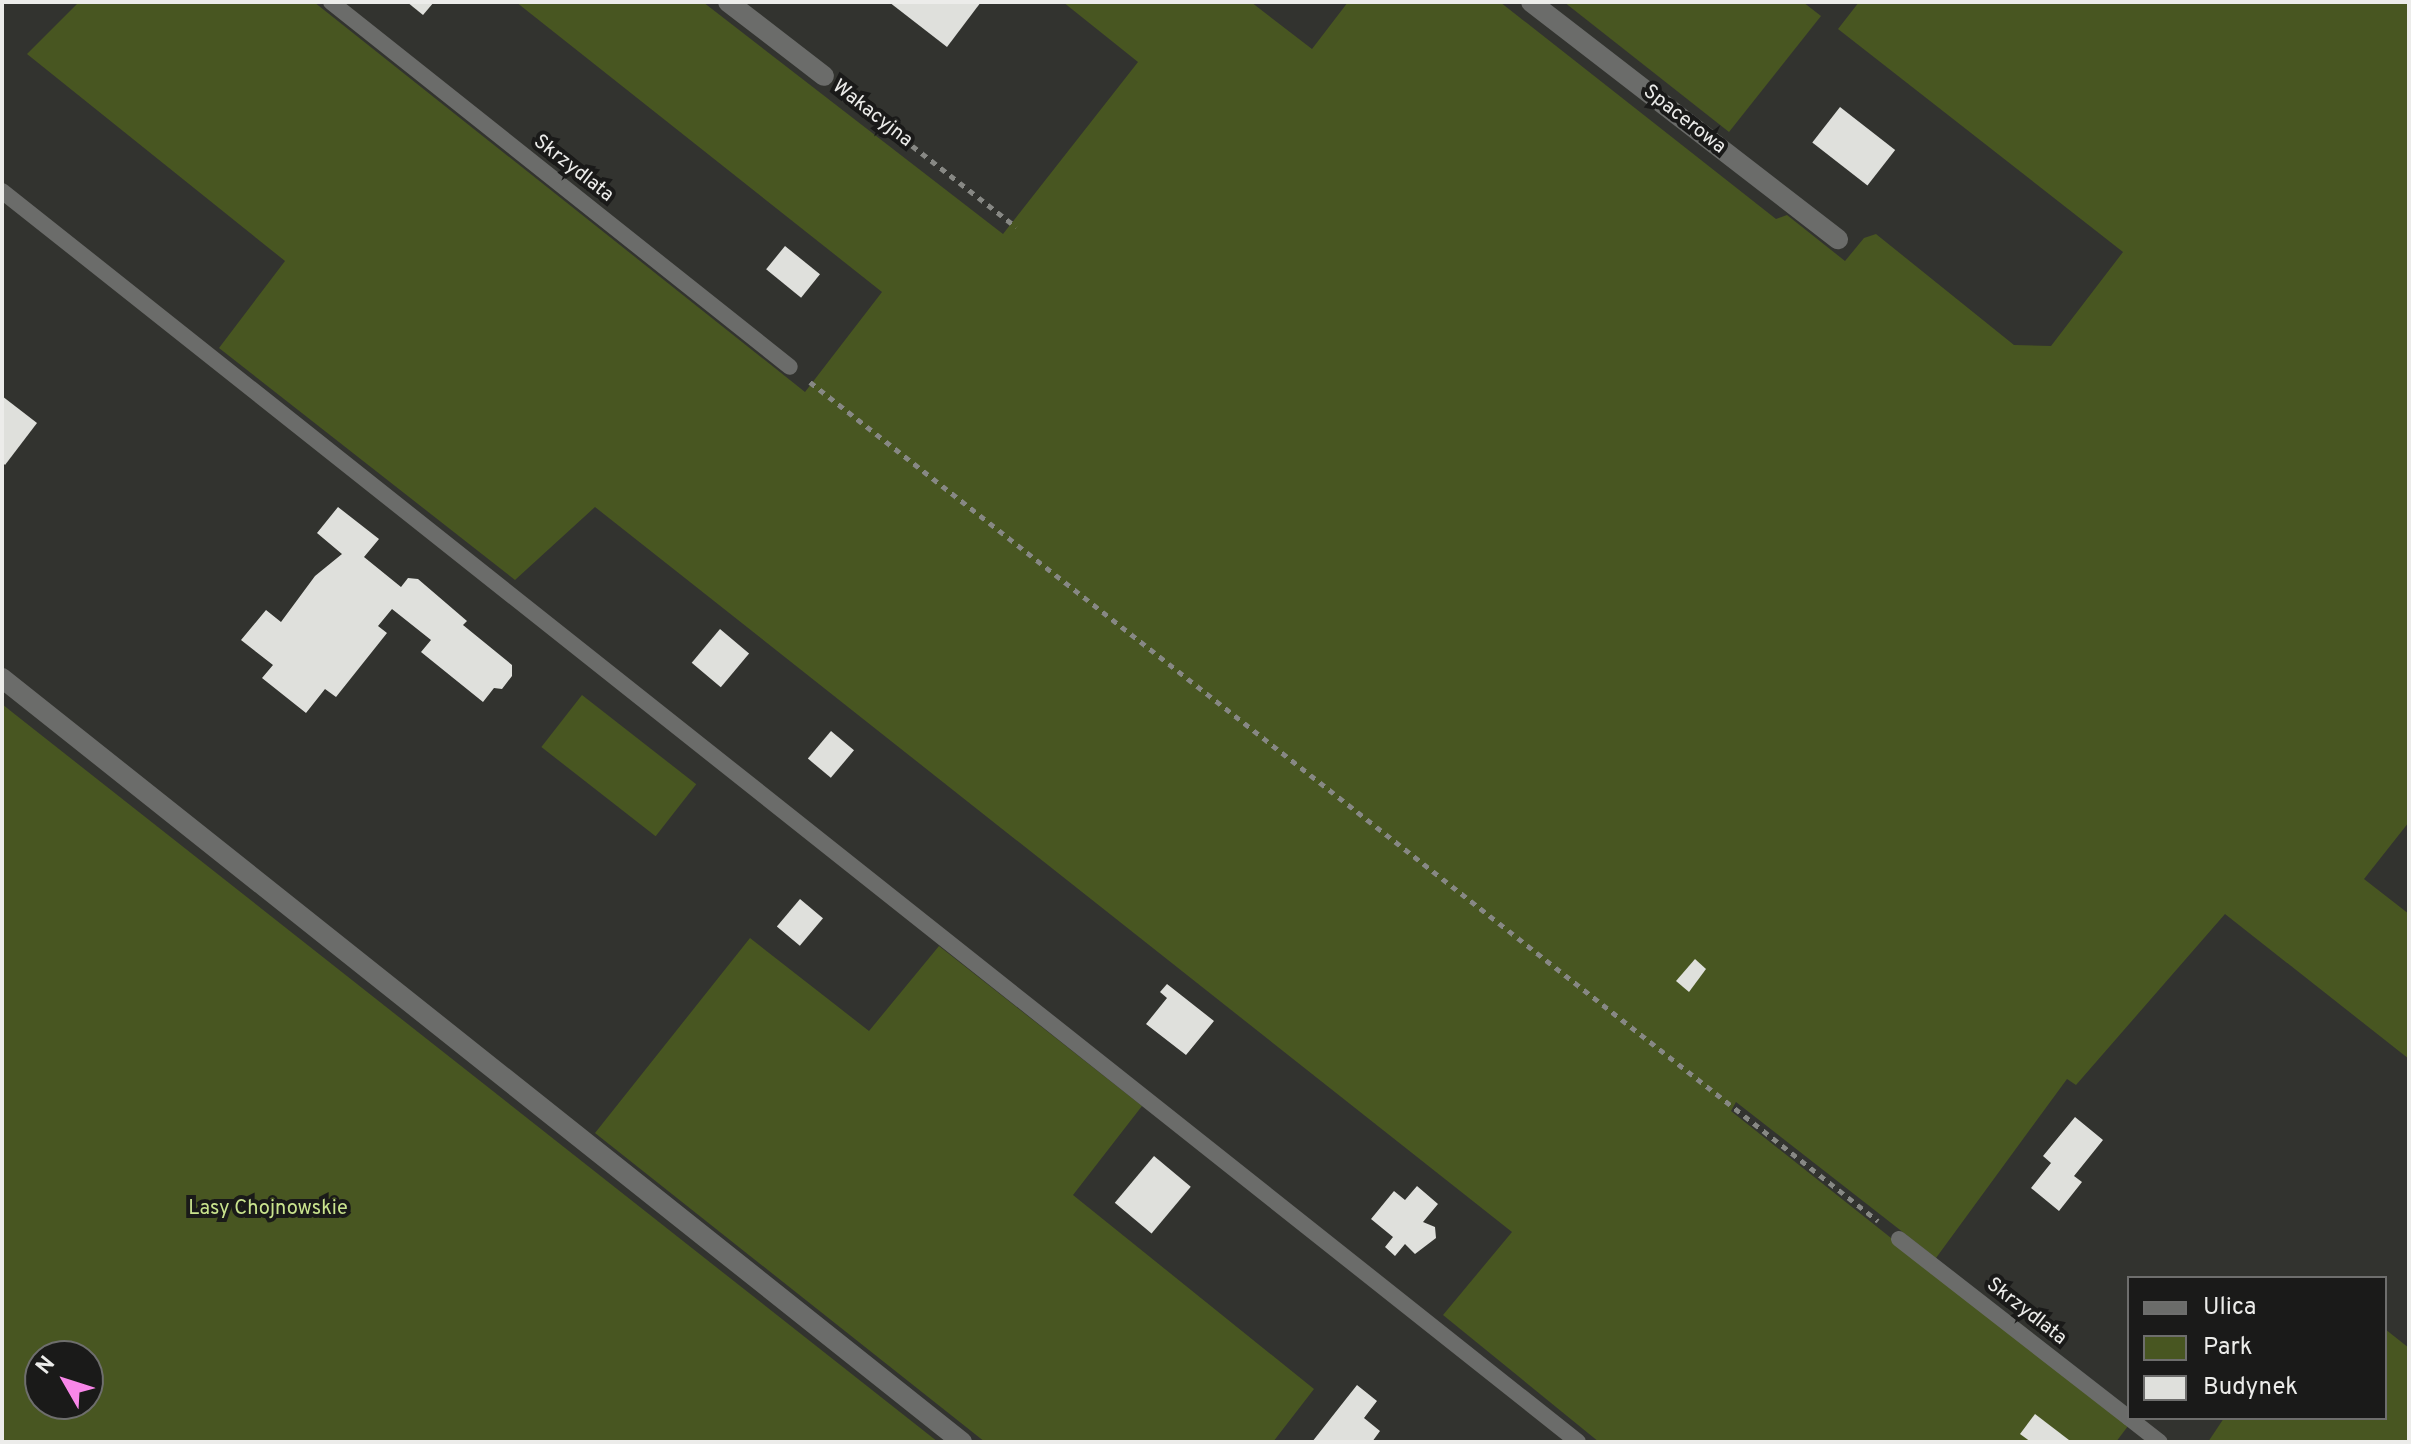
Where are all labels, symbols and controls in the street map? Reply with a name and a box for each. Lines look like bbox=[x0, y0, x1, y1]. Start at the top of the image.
street label: Wakacyjna bbox=[827, 75, 917, 153]
street label: Spacerowa bbox=[1638, 80, 1730, 160]
street label: Skrzydlata bbox=[528, 130, 618, 208]
park label: Lasy Chojnowskie bbox=[188, 1197, 348, 1221]
street label: Skrzydlata bbox=[1981, 1273, 2071, 1351]
legend bbox=[2127, 1276, 2387, 1420]
text: Ulica bbox=[2203, 1293, 2256, 1323]
text: Park bbox=[2203, 1333, 2253, 1363]
north arrow bbox=[24, 1340, 104, 1420]
text: N bbox=[31, 1351, 62, 1380]
text: Budynek bbox=[2203, 1373, 2298, 1403]

